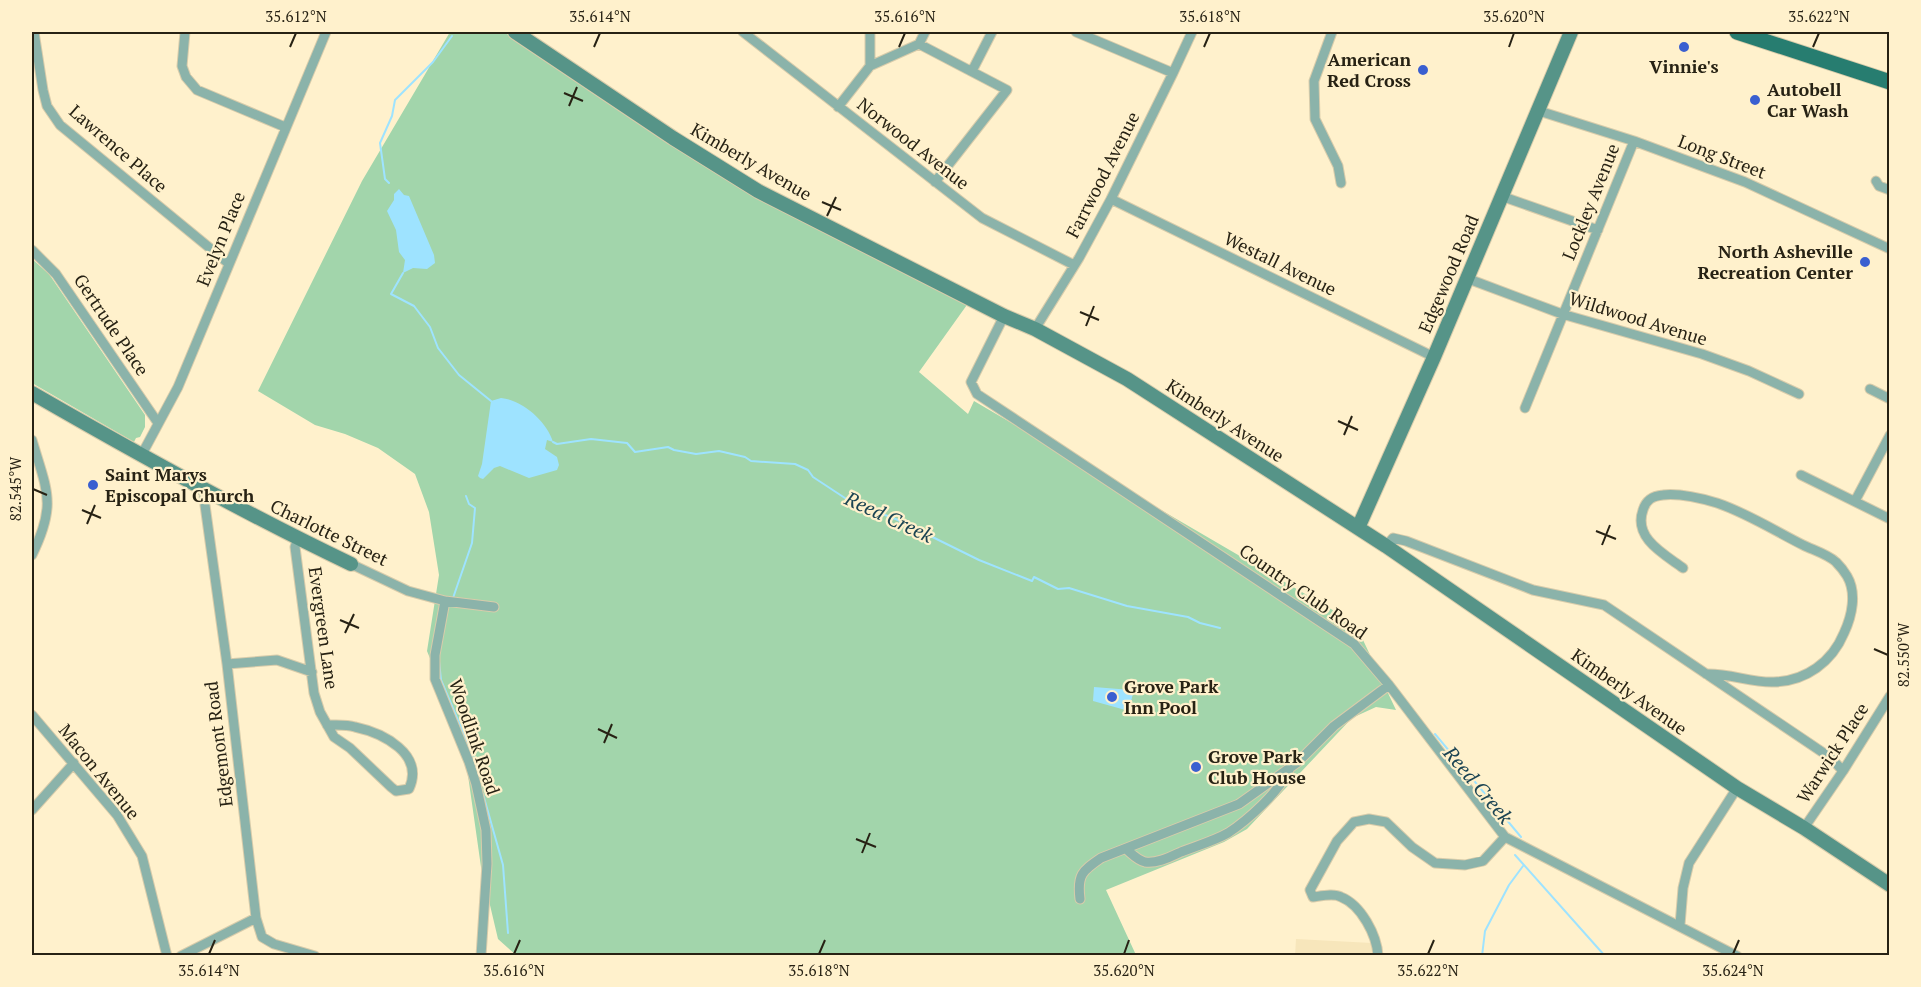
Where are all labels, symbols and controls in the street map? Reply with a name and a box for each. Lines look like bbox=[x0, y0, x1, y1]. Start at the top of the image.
text: 35.612°N bbox=[265, 6, 327, 26]
text: 35.614°N bbox=[569, 6, 631, 26]
text: 35.616°N bbox=[874, 6, 936, 26]
text: 35.618°N bbox=[1179, 6, 1241, 26]
text: 35.620°N bbox=[1483, 6, 1545, 26]
text: 35.622°N bbox=[1788, 6, 1850, 26]
marker: Vinnie's bbox=[1677, 40, 1691, 54]
place label: American Red Cross bbox=[1327, 47, 1411, 92]
place label: Vinnie's bbox=[1649, 54, 1719, 78]
marker: American Red Cross bbox=[1416, 63, 1430, 77]
place label: Autobell Car Wash bbox=[1767, 77, 1849, 122]
street label: Norwood Avenue bbox=[853, 92, 975, 195]
marker: Autobell Car Wash bbox=[1748, 93, 1762, 107]
street label: Lawrence Place bbox=[65, 99, 173, 198]
street label: Farrwood Avenue bbox=[1060, 107, 1144, 242]
street label: Kimberly Avenue bbox=[687, 117, 816, 205]
street label: Long Street bbox=[1675, 128, 1770, 184]
street label: Lockley Avenue bbox=[1556, 140, 1624, 263]
street label: Evelyn Place bbox=[190, 188, 250, 290]
street label: Edgewood Road bbox=[1412, 211, 1484, 336]
street label: Westall Avenue bbox=[1220, 226, 1341, 301]
place label: North Asheville Recreation Center bbox=[1698, 239, 1853, 284]
marker: North Asheville Recreation Center bbox=[1858, 255, 1872, 269]
street label: Gertrude Place bbox=[69, 269, 155, 380]
street label: Wildwood Avenue bbox=[1566, 286, 1710, 350]
street label: Kimberly Avenue bbox=[1162, 373, 1289, 467]
text: 82.545°W bbox=[5, 456, 25, 521]
place label: Saint Marys Episcopal Church bbox=[105, 462, 255, 507]
marker: Saint Marys Episcopal Church bbox=[86, 478, 100, 492]
water label: Reed Creek bbox=[840, 484, 938, 549]
street label: Charlotte Street bbox=[267, 493, 393, 571]
street label: Country Club Road bbox=[1235, 538, 1372, 644]
street label: Evergreen Lane bbox=[304, 565, 344, 691]
text: 82.550°W bbox=[1893, 622, 1913, 687]
street label: Kimberly Avenue bbox=[1567, 642, 1692, 740]
place label: Grove Park Inn Pool bbox=[1124, 674, 1219, 719]
street label: Woodlink Road bbox=[444, 676, 506, 798]
street label: Edgemont Road bbox=[198, 680, 238, 808]
marker: Grove Park Inn Pool bbox=[1105, 690, 1119, 704]
street label: Warwick Place bbox=[1791, 698, 1873, 807]
street label: Macon Avenue bbox=[54, 719, 146, 824]
water label: Reed Creek bbox=[1437, 739, 1519, 830]
place label: Grove Park Club House bbox=[1208, 744, 1306, 789]
marker: Grove Park Club House bbox=[1189, 760, 1203, 774]
text: 35.614°N bbox=[178, 960, 240, 980]
text: 35.616°N bbox=[483, 960, 545, 980]
text: 35.618°N bbox=[788, 960, 850, 980]
text: 35.620°N bbox=[1093, 960, 1155, 980]
text: 35.622°N bbox=[1397, 960, 1459, 980]
text: 35.624°N bbox=[1702, 960, 1764, 980]

